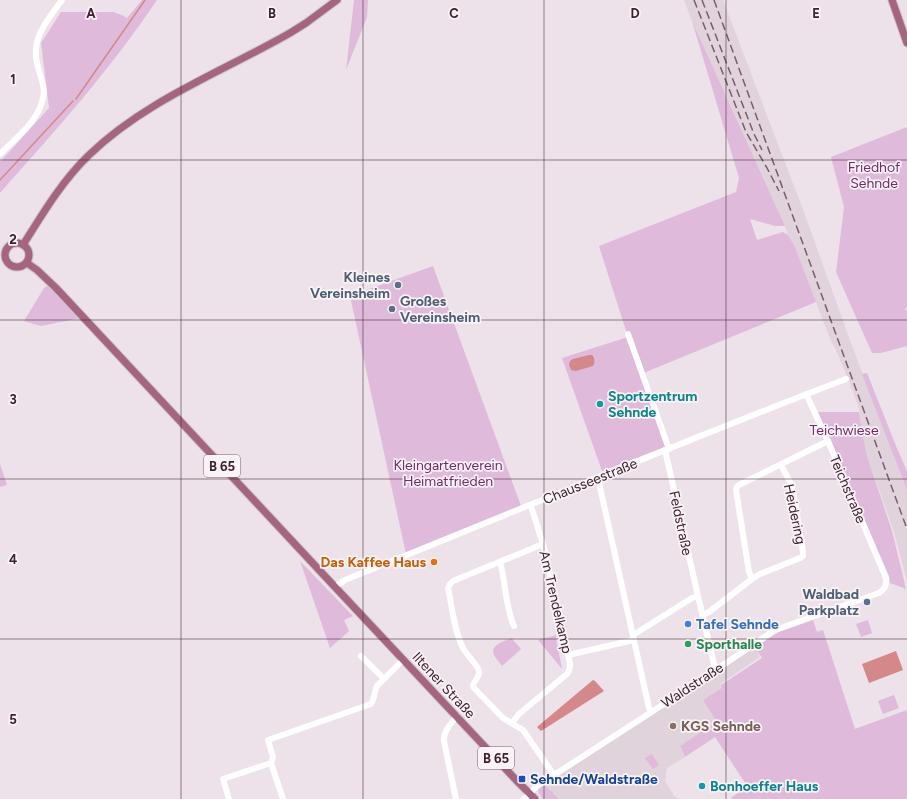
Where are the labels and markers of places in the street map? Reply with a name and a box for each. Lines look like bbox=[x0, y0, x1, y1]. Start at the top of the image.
place label: Kleines Vereinsheim bbox=[310, 269, 390, 302]
marker: Kleines Vereinsheim bbox=[393, 280, 403, 290]
place label: Großes Vereinsheim bbox=[400, 293, 480, 326]
marker: Großes Vereinsheim bbox=[387, 304, 397, 314]
place label: Sportzentrum Sehnde bbox=[608, 388, 697, 421]
marker: Sportzentrum Sehnde bbox=[595, 399, 605, 409]
place label: Das Kaffee Haus bbox=[320, 554, 426, 571]
marker: Das Kaffee Haus bbox=[429, 557, 439, 567]
place label: Waldbad Parkplatz bbox=[799, 586, 859, 619]
marker: Waldbad Parkplatz bbox=[862, 597, 872, 607]
place label: Tafel Sehnde bbox=[696, 616, 779, 633]
marker: Tafel Sehnde bbox=[683, 619, 693, 629]
place label: Sporthalle bbox=[696, 636, 762, 653]
marker: Sporthalle bbox=[683, 639, 693, 649]
place label: KGS Sehnde bbox=[681, 718, 761, 735]
marker: KGS Sehnde bbox=[668, 721, 678, 731]
place label: Sehnde/Waldstraße bbox=[530, 771, 658, 788]
marker: Sehnde/Waldstraße bbox=[517, 774, 527, 784]
place label: Bonhoeffer Haus bbox=[710, 778, 819, 795]
marker: Bonhoeffer Haus bbox=[697, 781, 707, 791]

